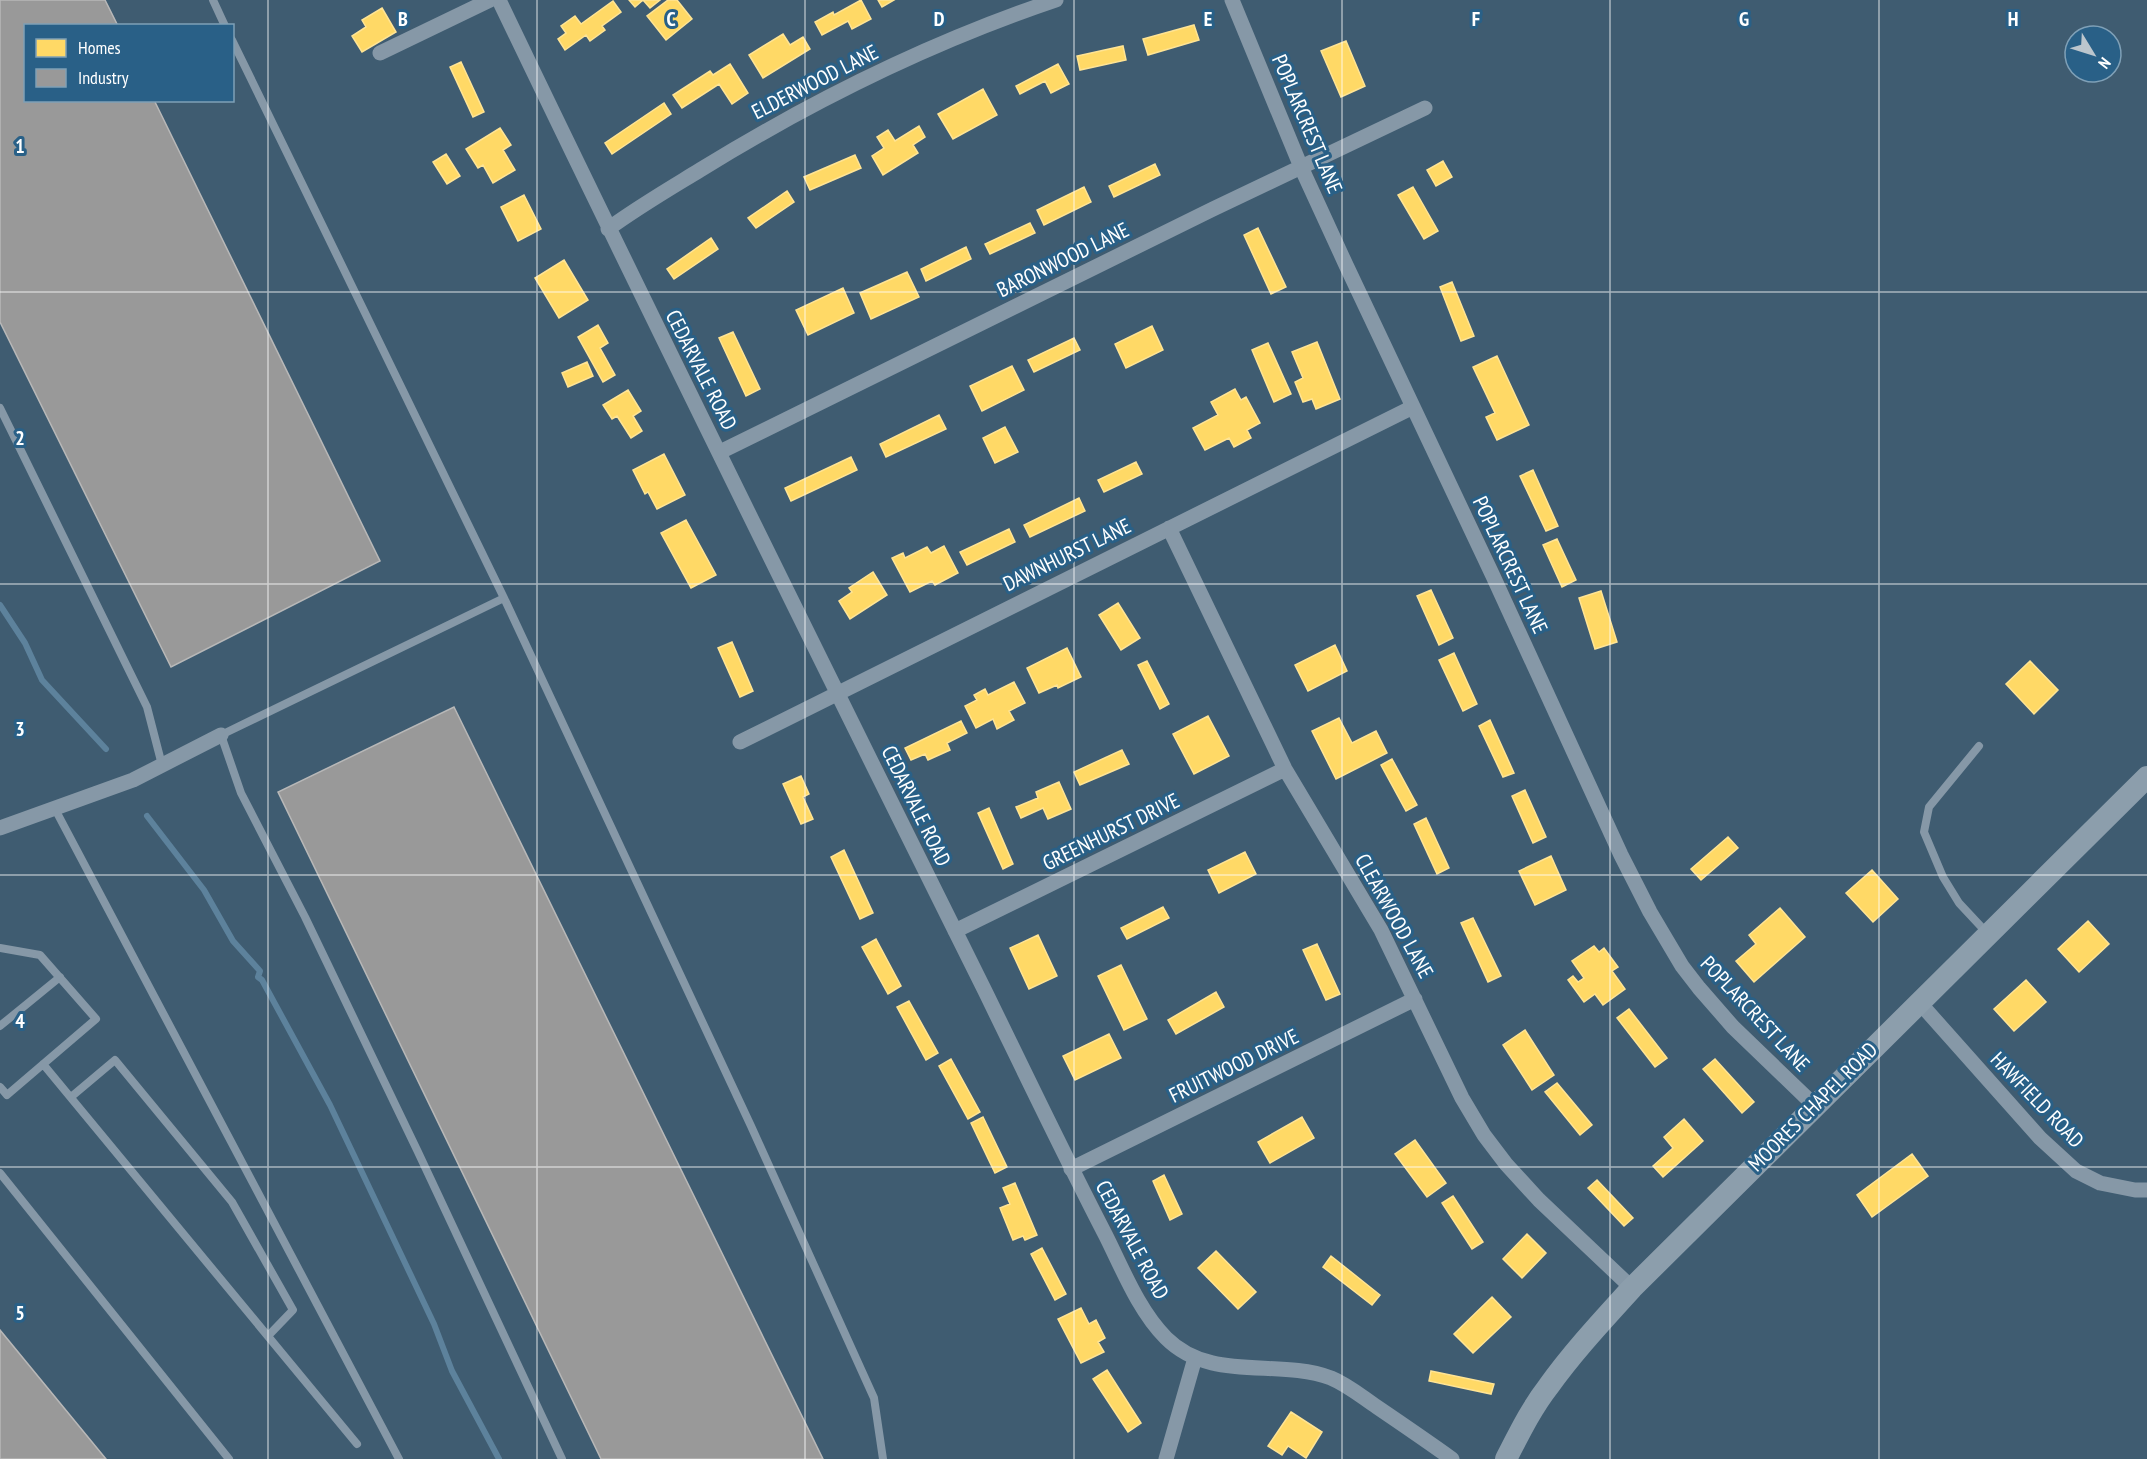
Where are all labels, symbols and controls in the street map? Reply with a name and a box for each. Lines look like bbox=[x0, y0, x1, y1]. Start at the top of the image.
text: B bbox=[398, 6, 408, 32]
text: C bbox=[666, 6, 676, 32]
text: D bbox=[934, 6, 945, 32]
text: E bbox=[1204, 6, 1212, 32]
text: F bbox=[1472, 6, 1480, 32]
text: G bbox=[1739, 6, 1749, 32]
text: H bbox=[2008, 6, 2018, 32]
legend bbox=[24, 24, 234, 102]
north arrow bbox=[2063, 24, 2123, 84]
text: Homes bbox=[78, 36, 121, 59]
street label: ELDERWOOD LANE bbox=[747, 38, 883, 125]
street label: POPLARCREST LANE bbox=[1266, 50, 1349, 197]
text: N bbox=[2094, 54, 2115, 73]
text: Industry bbox=[78, 66, 129, 89]
text: 1 bbox=[15, 133, 25, 159]
street label: BARONWOOD LANE bbox=[992, 216, 1133, 303]
street label: CEDARVALE ROAD bbox=[660, 305, 743, 434]
text: 2 bbox=[15, 425, 25, 451]
street label: POPLARCREST LANE bbox=[1467, 492, 1554, 638]
street label: DAWNHURST LANE bbox=[998, 512, 1135, 597]
text: 3 bbox=[15, 716, 25, 742]
street label: CEDARVALE ROAD bbox=[876, 741, 957, 871]
street label: GREENHURST DRIVE bbox=[1038, 787, 1184, 876]
street label: CLEARWOOD LANE bbox=[1349, 849, 1440, 983]
street label: POPLARCREST LANE bbox=[1695, 950, 1816, 1077]
text: 4 bbox=[15, 1008, 25, 1034]
street label: FRUITWOOD DRIVE bbox=[1165, 1023, 1303, 1109]
street label: MOORES CHAPEL ROAD bbox=[1742, 1036, 1883, 1177]
street label: HAWFIELD ROAD bbox=[1985, 1046, 2090, 1153]
street label: CEDARVALE ROAD bbox=[1090, 1176, 1175, 1304]
text: 5 bbox=[15, 1300, 25, 1326]

